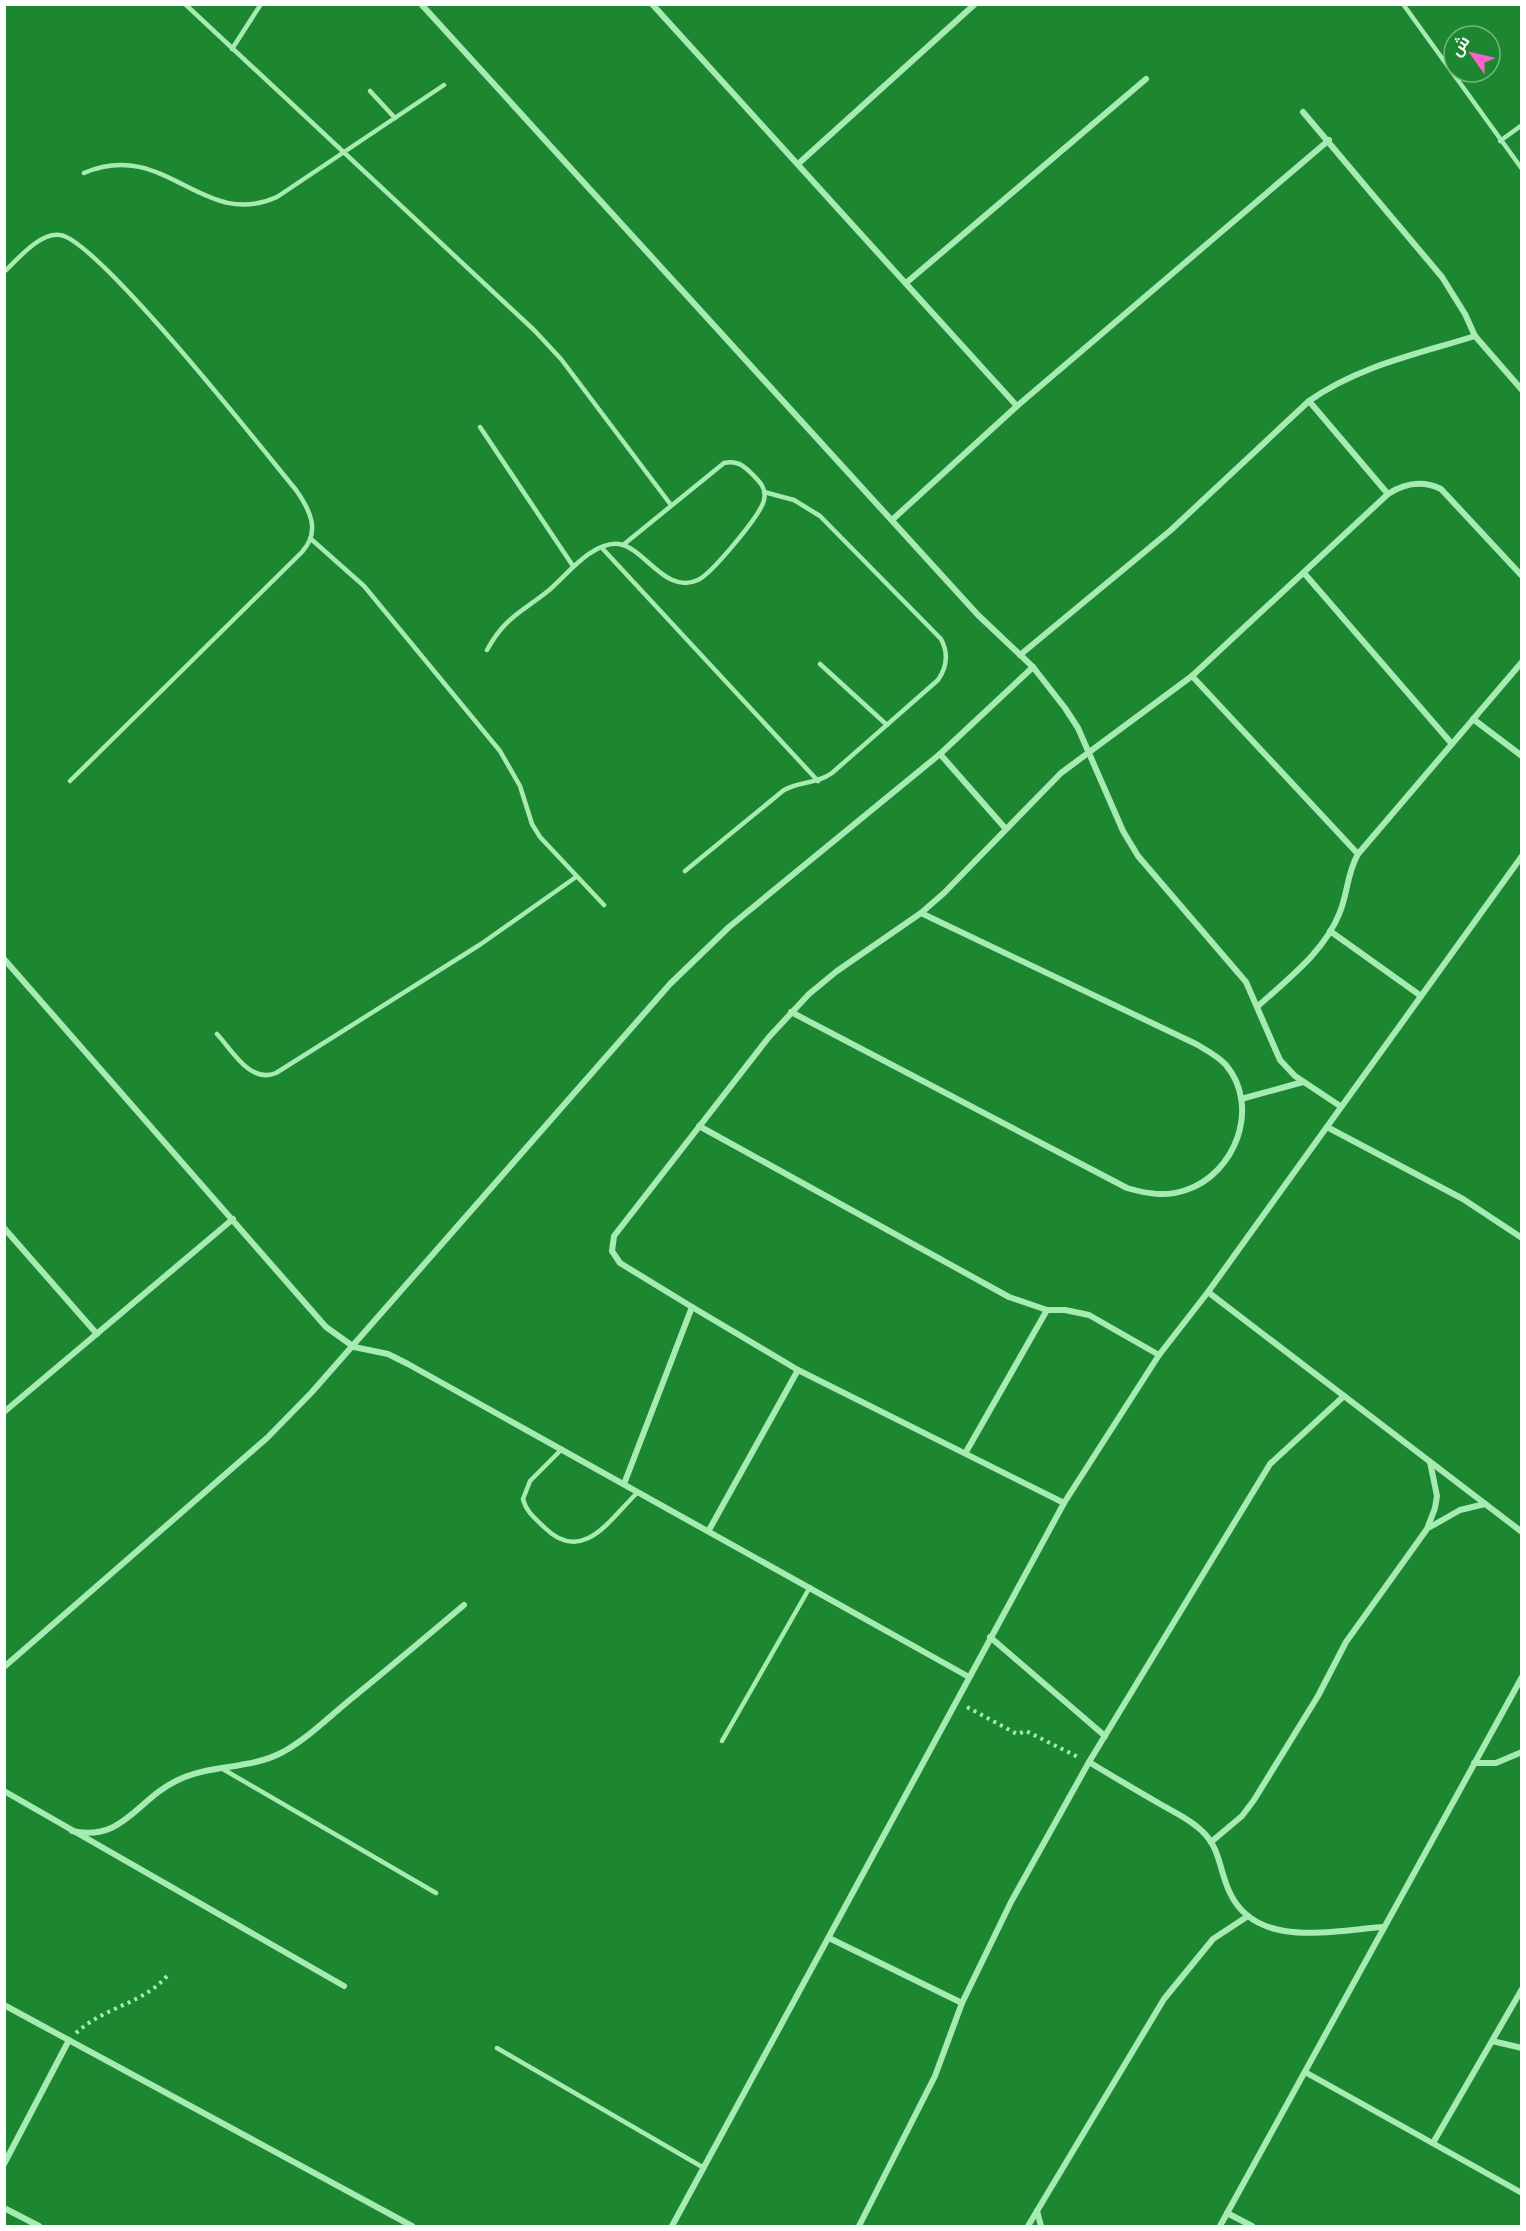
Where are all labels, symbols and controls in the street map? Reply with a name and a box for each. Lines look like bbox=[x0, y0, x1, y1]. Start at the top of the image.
north arrow bbox=[1442, 24, 1502, 84]
text: ش bbox=[1446, 32, 1474, 60]

